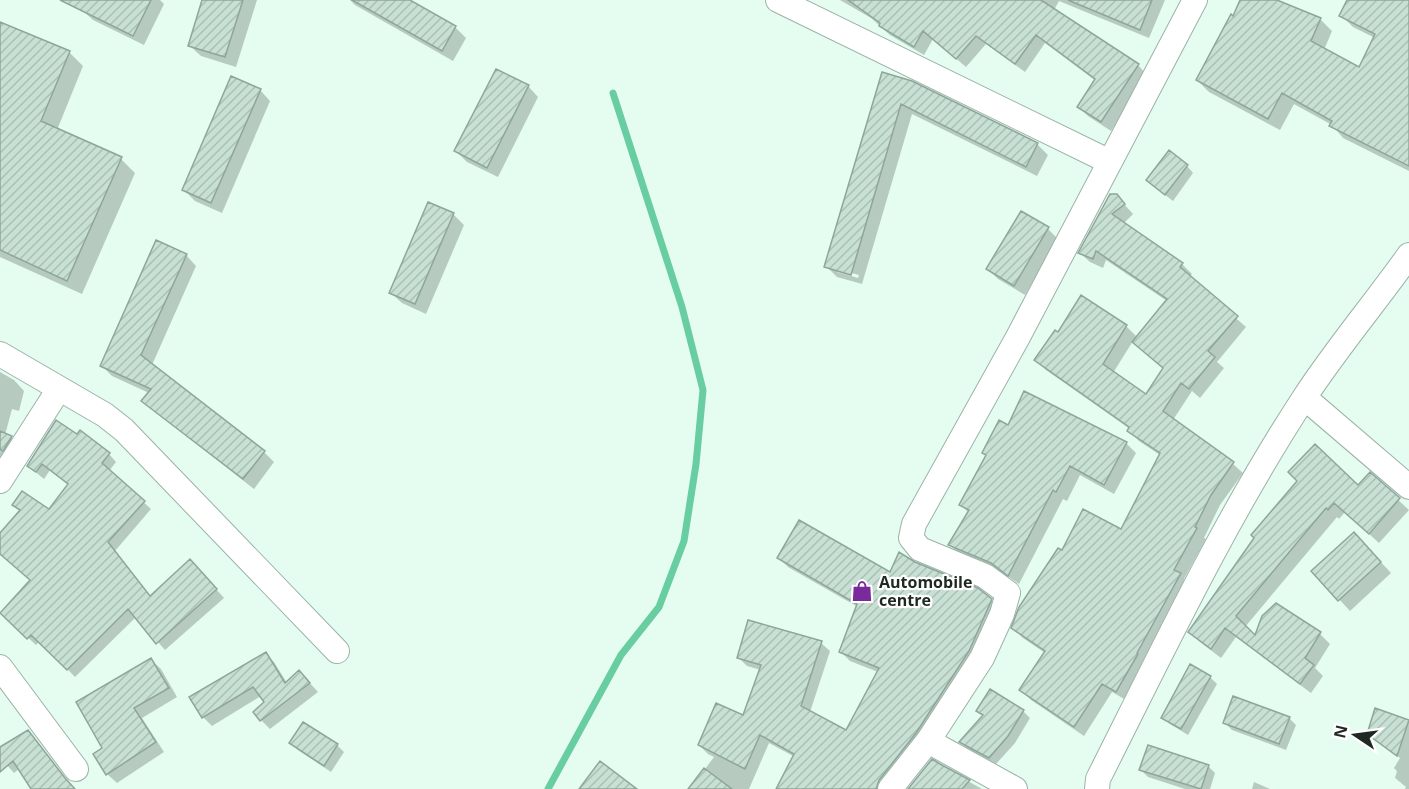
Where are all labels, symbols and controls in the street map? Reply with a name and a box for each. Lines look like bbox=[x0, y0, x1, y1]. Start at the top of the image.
place label: Automobile centre bbox=[879, 571, 972, 611]
shop icon: Automobile centre bbox=[850, 579, 874, 603]
north arrow bbox=[1325, 705, 1385, 765]
text: N bbox=[1328, 723, 1353, 740]

